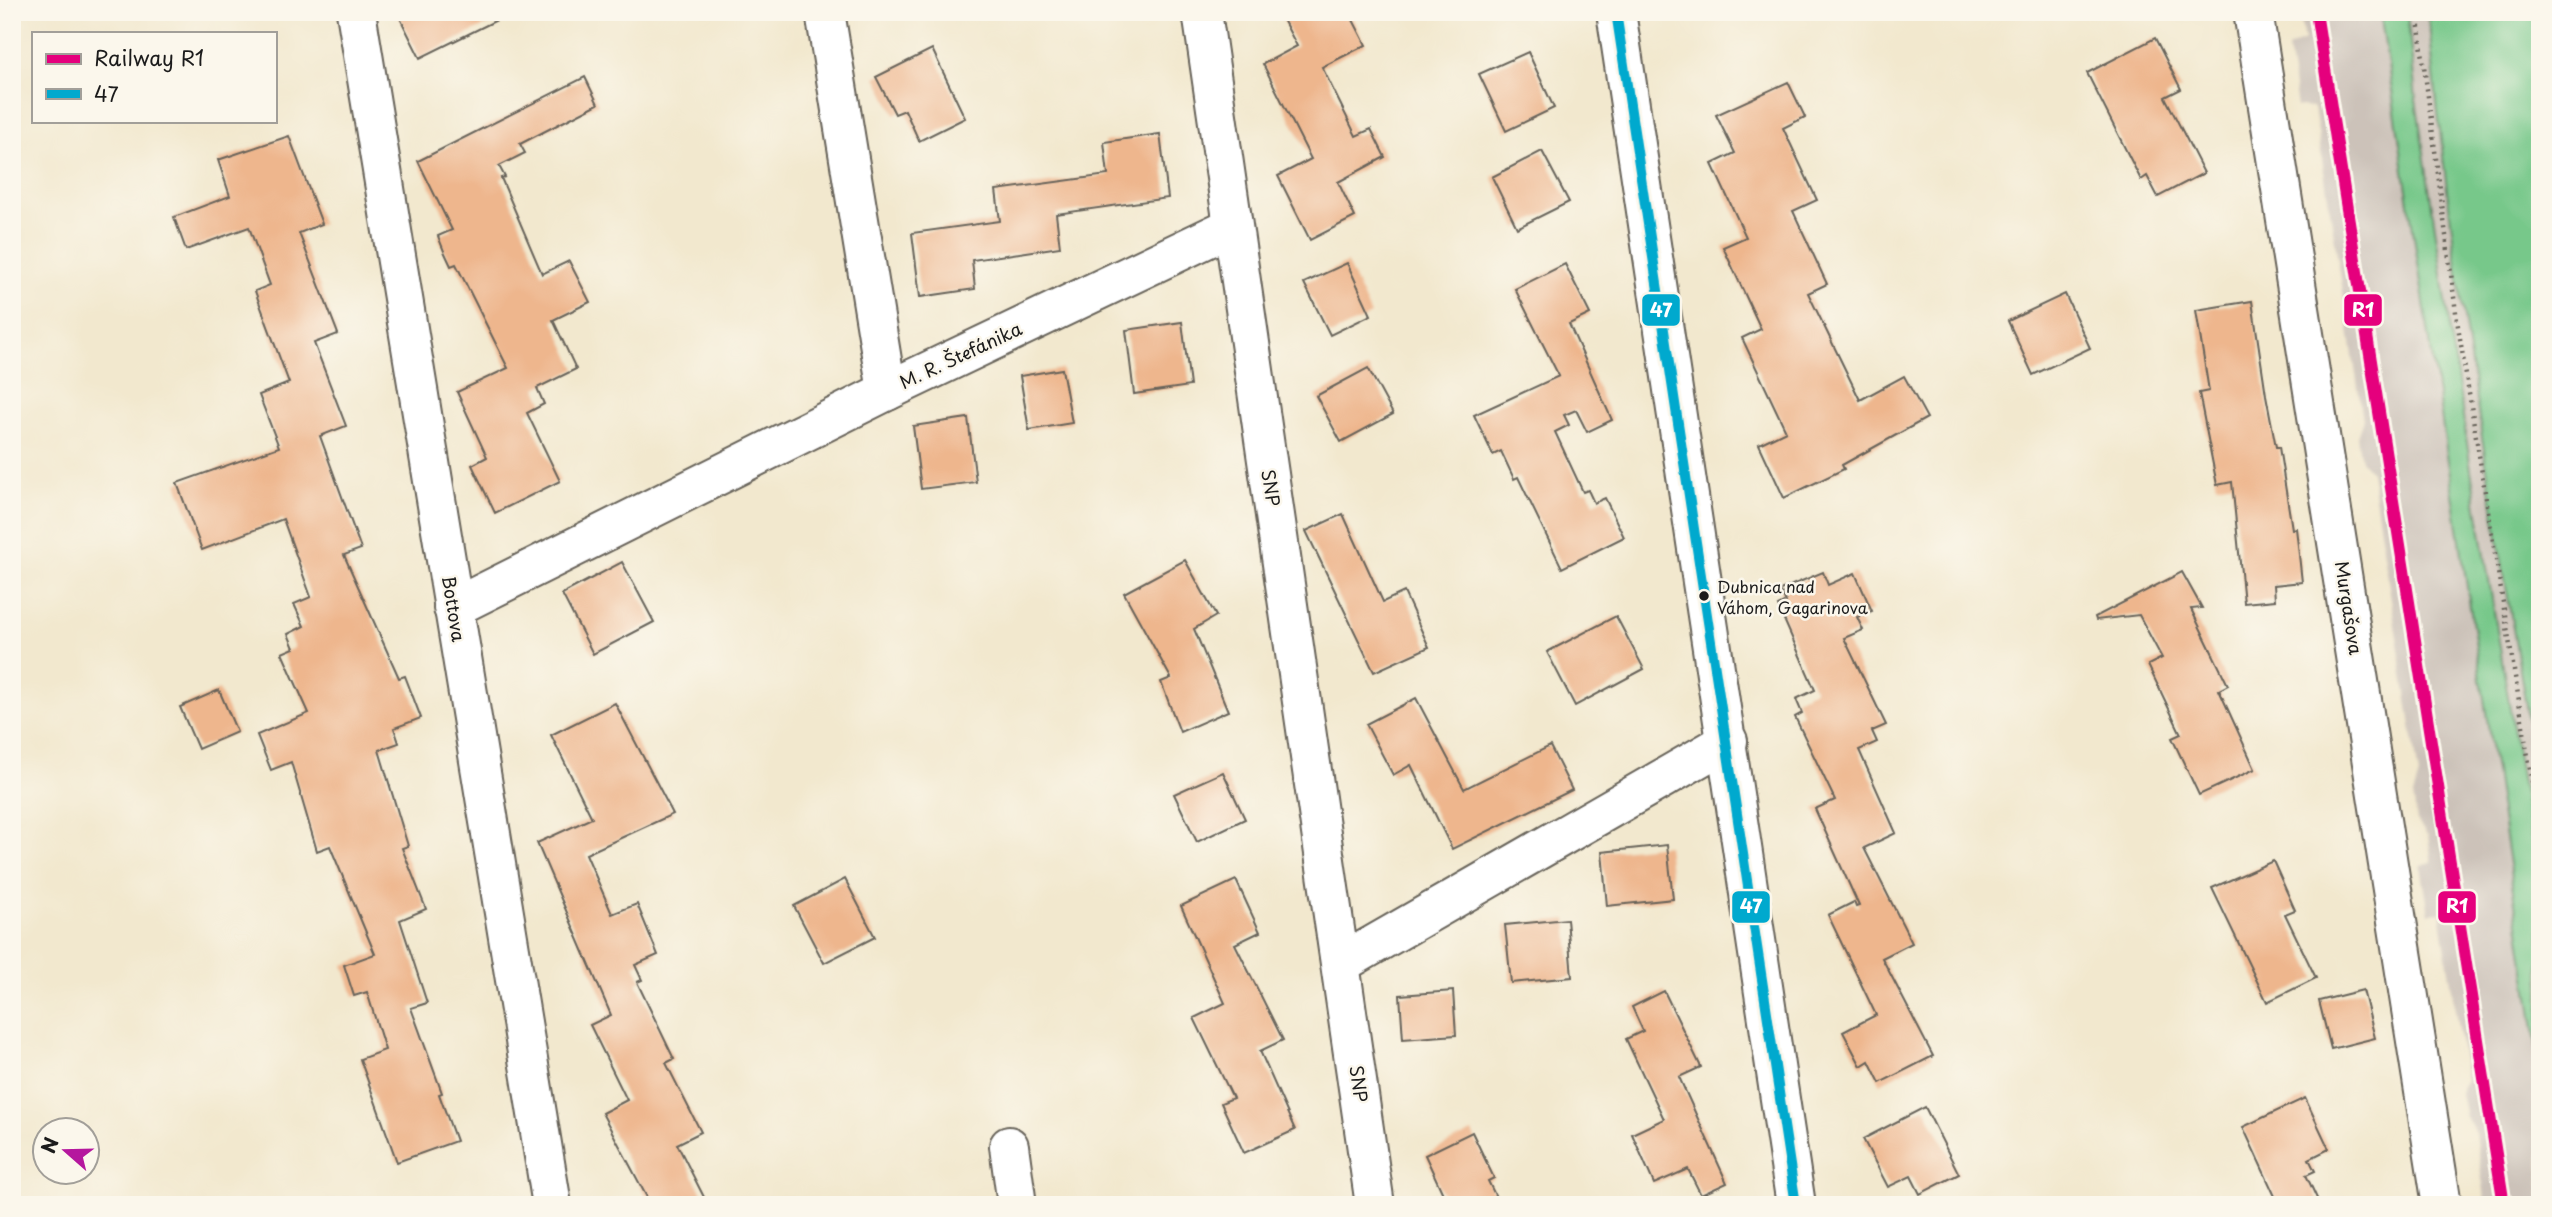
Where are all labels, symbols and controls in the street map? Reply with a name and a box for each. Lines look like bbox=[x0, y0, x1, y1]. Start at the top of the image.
legend bbox=[32, 32, 276, 122]
text: Railway R1 bbox=[94, 41, 204, 73]
text: 47 bbox=[94, 77, 119, 109]
line badge: 47 bbox=[1641, 293, 1681, 327]
line badge: R1 bbox=[2343, 293, 2383, 327]
text: 47 bbox=[1650, 295, 1672, 323]
text: R1 bbox=[2352, 295, 2374, 323]
street label: M. R. Štefánika bbox=[895, 314, 1027, 395]
street label: SNP bbox=[1255, 467, 1288, 508]
street label: Murgašova bbox=[2329, 559, 2370, 657]
street label: Bottova bbox=[436, 574, 473, 644]
place label: Dubnica nad Váhom, Gagarinova bbox=[1717, 574, 1868, 619]
marker: Dubnica nad Váhom, Gagarinova bbox=[1697, 589, 1711, 603]
line badge: 47 bbox=[1731, 890, 1771, 924]
line badge: R1 bbox=[2437, 890, 2477, 924]
text: 47 bbox=[1740, 891, 1762, 919]
text: R1 bbox=[2446, 891, 2468, 919]
street label: SNP bbox=[1344, 1064, 1375, 1104]
north arrow bbox=[32, 1116, 102, 1186]
text: N bbox=[33, 1133, 65, 1157]

